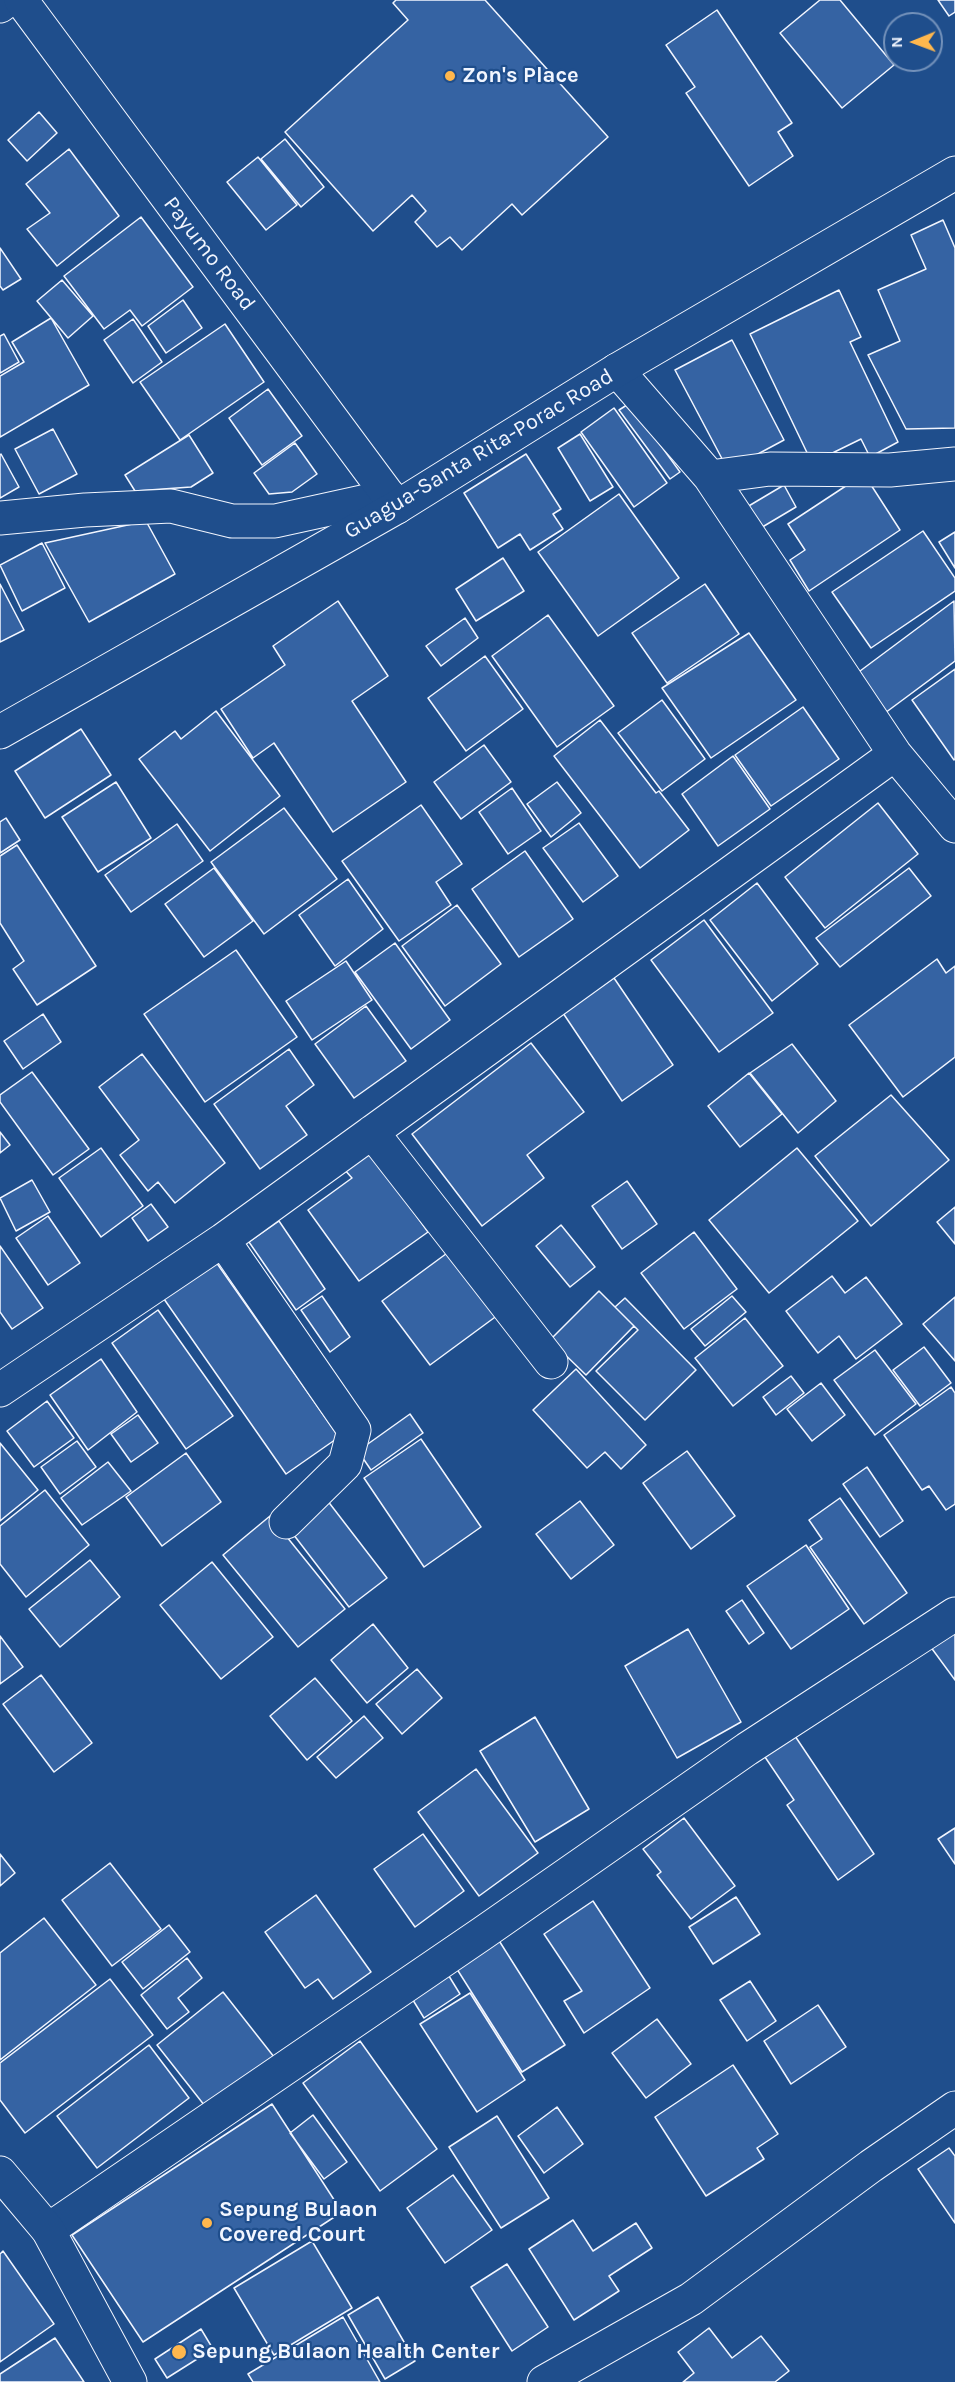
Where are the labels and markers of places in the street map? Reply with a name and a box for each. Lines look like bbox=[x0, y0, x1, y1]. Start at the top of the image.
place label: Zon's Place bbox=[462, 63, 579, 89]
marker: Zon's Place bbox=[443, 69, 457, 83]
place label: Sepung Bulaon Covered Court bbox=[219, 2197, 378, 2248]
marker: Sepung Bulaon Covered Court bbox=[200, 2216, 214, 2230]
place label: Sepung Bulaon Health Center bbox=[192, 2339, 499, 2365]
marker: Sepung Bulaon Health Center bbox=[170, 2343, 188, 2361]

